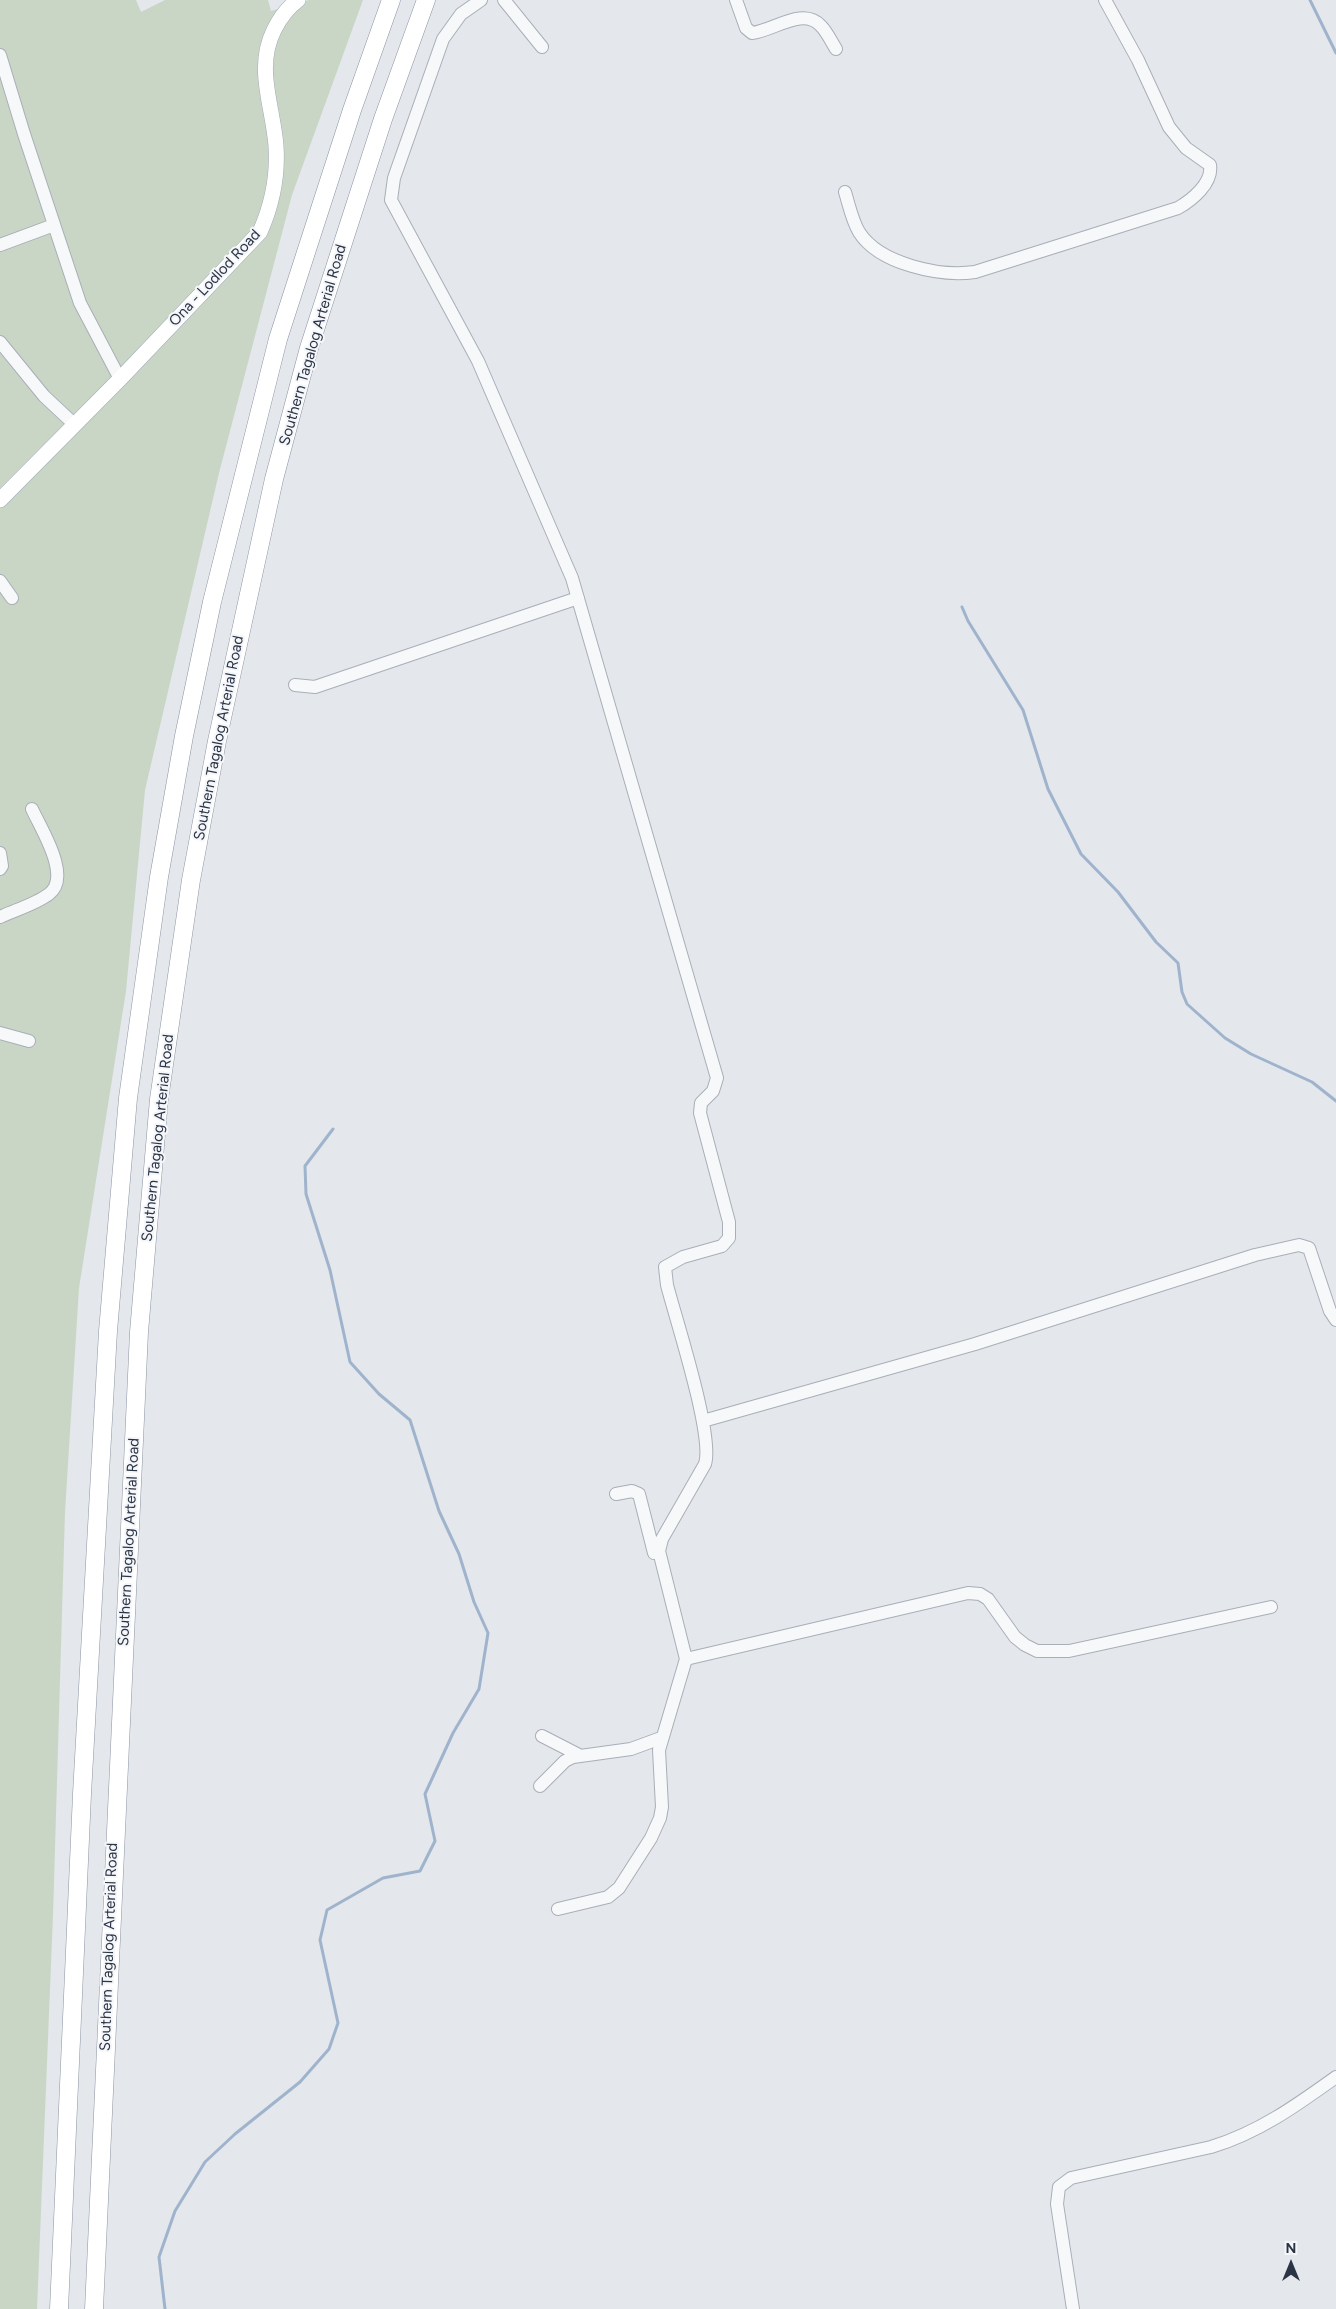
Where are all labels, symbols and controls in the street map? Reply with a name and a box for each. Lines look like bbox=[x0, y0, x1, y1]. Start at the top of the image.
street label: Ona - Lodlod Road bbox=[166, 226, 264, 330]
street label: Southern Tagalog Arterial Road bbox=[276, 242, 350, 448]
street label: Southern Tagalog Arterial Road bbox=[190, 634, 248, 842]
street label: Southern Tagalog Arterial Road bbox=[138, 1033, 178, 1243]
street label: Southern Tagalog Arterial Road bbox=[115, 1437, 143, 1647]
street label: Southern Tagalog Arterial Road bbox=[96, 1843, 122, 2051]
north arrow bbox=[1266, 2239, 1316, 2289]
text: N bbox=[1286, 2240, 1296, 2257]

